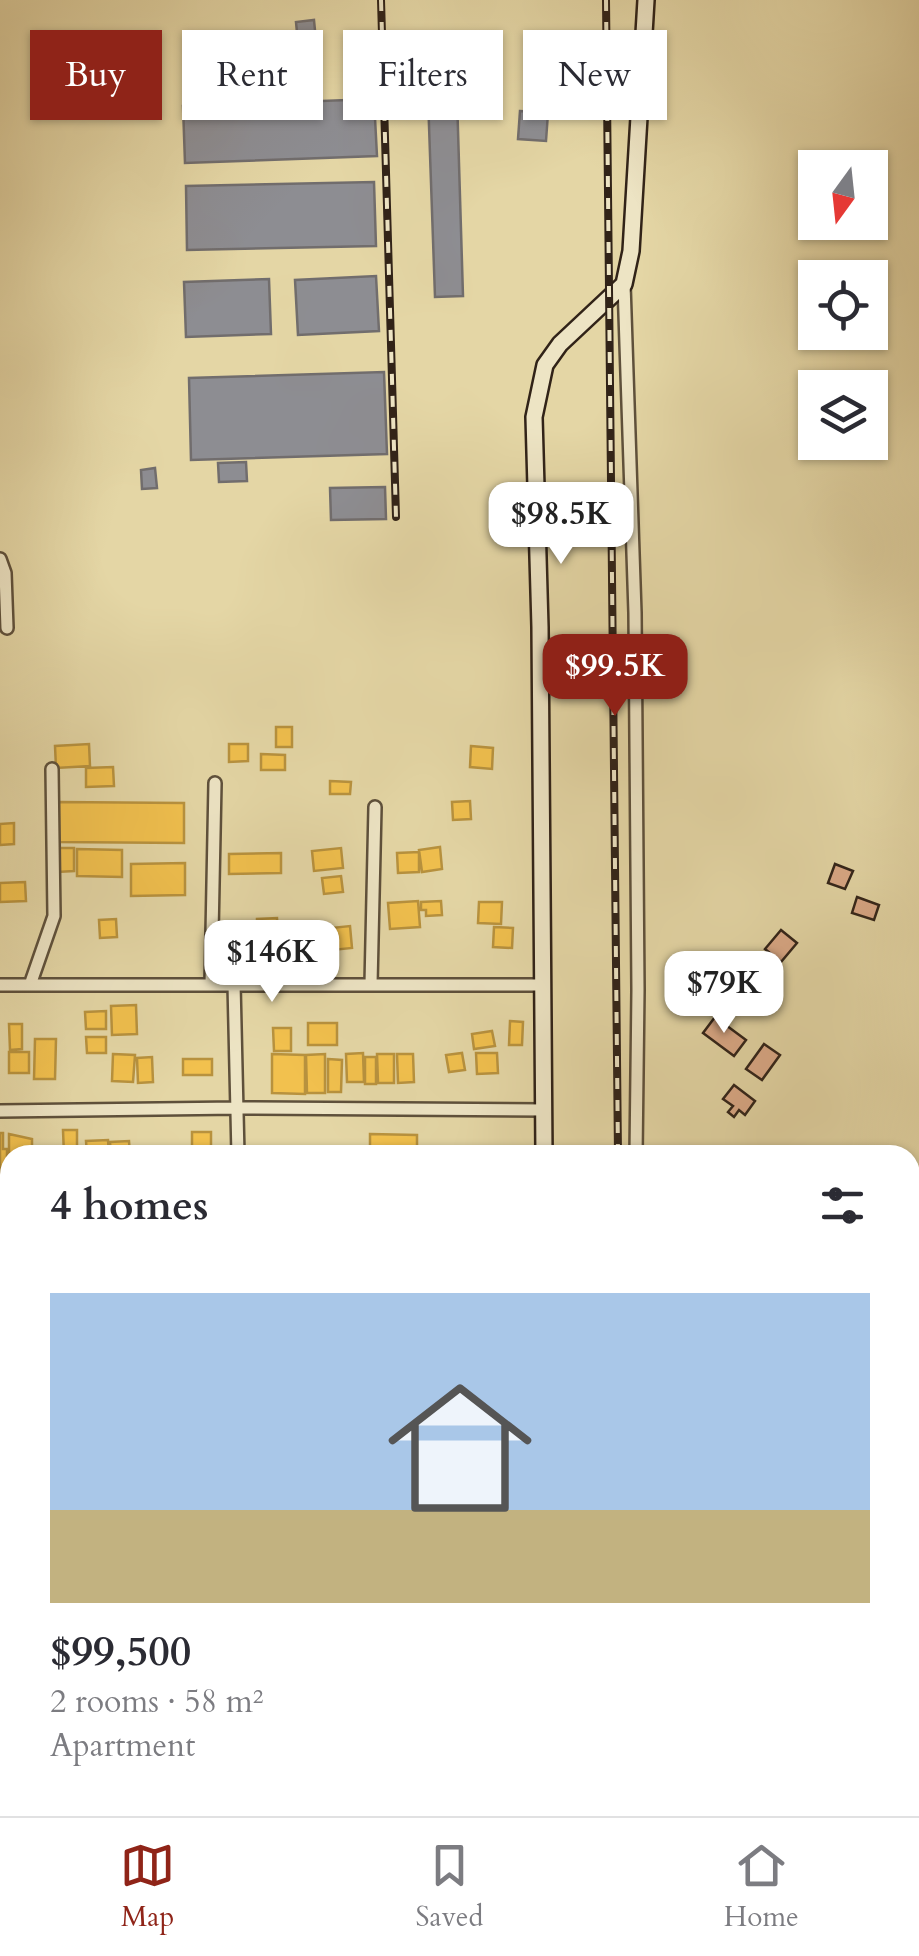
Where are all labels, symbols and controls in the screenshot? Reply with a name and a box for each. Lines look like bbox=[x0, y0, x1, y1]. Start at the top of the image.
chip: Buy bbox=[30, 30, 162, 120]
chip: Rent bbox=[182, 30, 323, 120]
chip: Filters bbox=[343, 30, 503, 120]
chip: New bbox=[523, 30, 667, 120]
north arrow bbox=[798, 150, 888, 240]
map controls bbox=[798, 150, 888, 460]
button: locate bbox=[798, 260, 888, 350]
button: layers bbox=[798, 370, 888, 460]
pin: $98.5K bbox=[480, 482, 642, 567]
text: $98.5K bbox=[511, 492, 611, 536]
pin: $99.5K bbox=[534, 634, 696, 719]
text: $99.5K bbox=[565, 644, 665, 688]
pin: $146K bbox=[202, 920, 342, 1005]
text: $146K bbox=[226, 930, 318, 974]
pin: $79K bbox=[665, 951, 783, 1036]
text: $79K bbox=[686, 961, 762, 1005]
text: 4 homes bbox=[50, 1177, 208, 1234]
icon: filters bbox=[815, 1178, 870, 1233]
icon: home bbox=[370, 1358, 550, 1538]
text: $99,500 bbox=[50, 1623, 191, 1680]
text: 2 rooms · 58 m² bbox=[50, 1680, 263, 1724]
text: Apartment bbox=[50, 1724, 195, 1768]
tab: Map bbox=[120, 1838, 175, 1936]
tab: Saved bbox=[416, 1838, 483, 1936]
tab: Home bbox=[724, 1838, 799, 1936]

